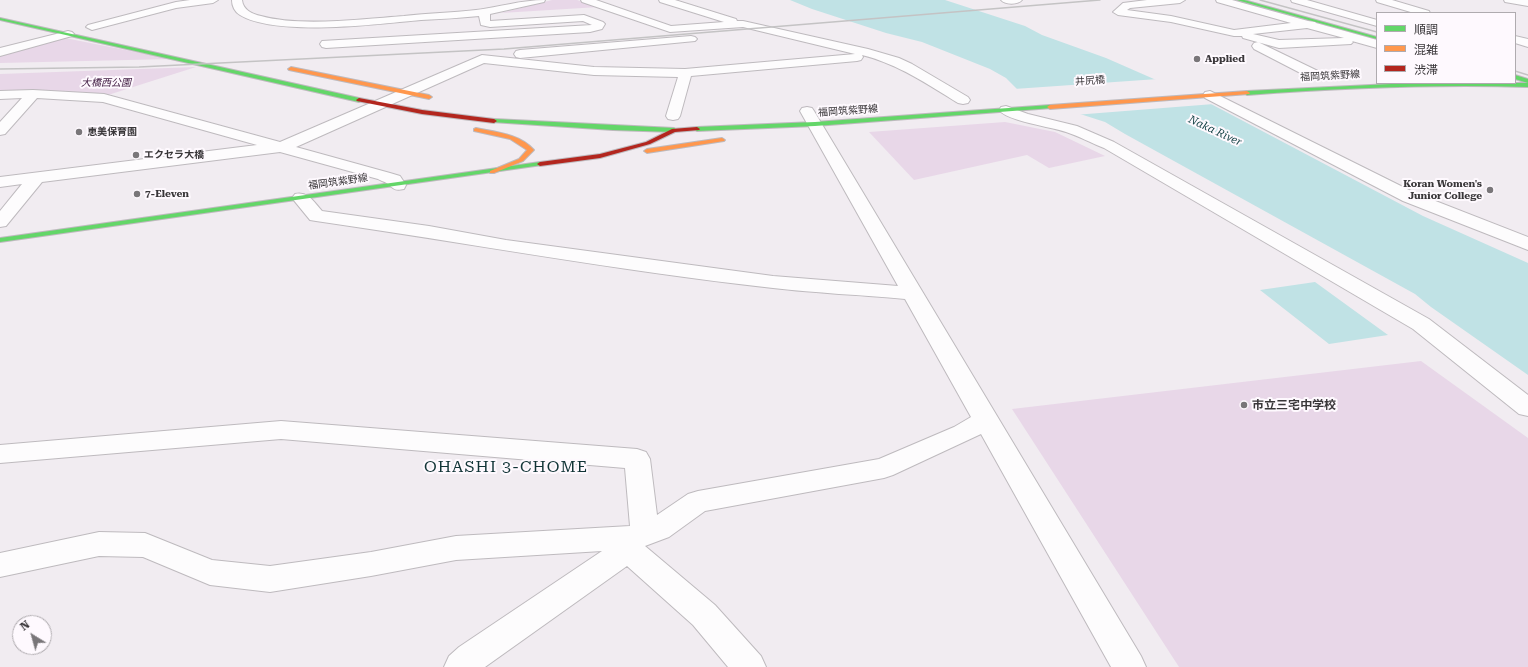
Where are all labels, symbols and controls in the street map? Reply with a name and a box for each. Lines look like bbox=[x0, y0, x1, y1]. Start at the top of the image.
legend bbox=[1376, 12, 1516, 84]
text: 順調 bbox=[1414, 23, 1438, 37]
text: 混雑 bbox=[1414, 43, 1438, 57]
place label: Applied bbox=[1205, 53, 1245, 65]
marker: Applied bbox=[1192, 54, 1202, 64]
text: 渋滞 bbox=[1414, 63, 1438, 77]
street label: 福岡筑紫野線 bbox=[1300, 68, 1360, 84]
street label: 井尻橋 bbox=[1075, 74, 1105, 88]
park label: 大橋西公園 bbox=[81, 77, 131, 89]
street label: 福岡筑紫野線 bbox=[818, 103, 878, 119]
water label: Naka River bbox=[1186, 113, 1244, 149]
place label: 恵美保育園 bbox=[87, 126, 137, 138]
marker: 恵美保育園 bbox=[74, 127, 84, 137]
place label: エクセラ大橋 bbox=[144, 149, 204, 161]
marker: エクセラ大橋 bbox=[131, 150, 141, 160]
street label: 福岡筑紫野線 bbox=[307, 172, 369, 192]
place label: Koran Women's Junior College bbox=[1403, 178, 1482, 202]
marker: Koran Women's Junior College bbox=[1485, 185, 1495, 195]
place label: 7-Eleven bbox=[145, 188, 189, 200]
marker: 7-Eleven bbox=[132, 189, 142, 199]
place label: 市立三宅中学校 bbox=[1252, 398, 1336, 412]
marker: 市立三宅中学校 bbox=[1239, 400, 1249, 410]
district label: OHASHI 3-CHOME bbox=[424, 457, 588, 477]
north arrow bbox=[12, 615, 52, 655]
text: N bbox=[18, 618, 32, 634]

